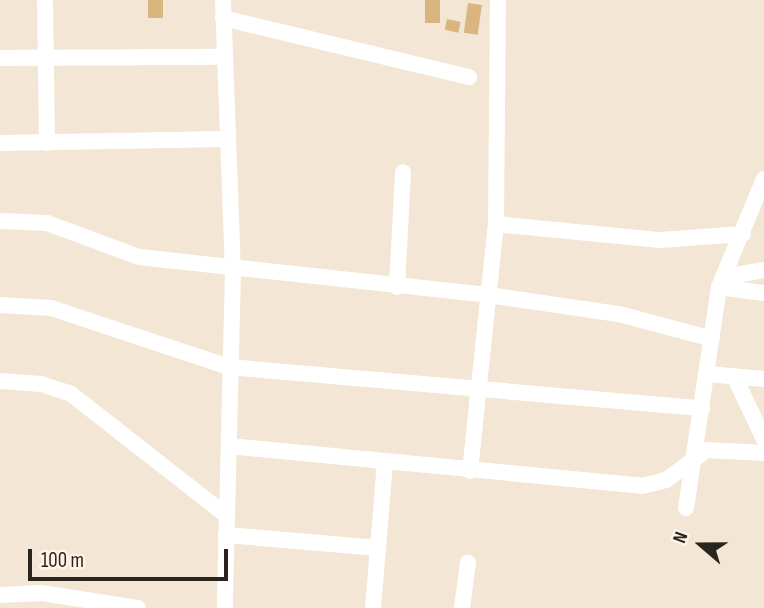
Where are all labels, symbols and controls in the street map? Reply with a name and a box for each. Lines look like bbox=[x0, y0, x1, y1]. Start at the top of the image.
north arrow bbox=[666, 510, 736, 580]
text: N bbox=[668, 529, 693, 546]
scale bar bbox=[32, 534, 231, 578]
text: 100 m bbox=[41, 548, 84, 573]

